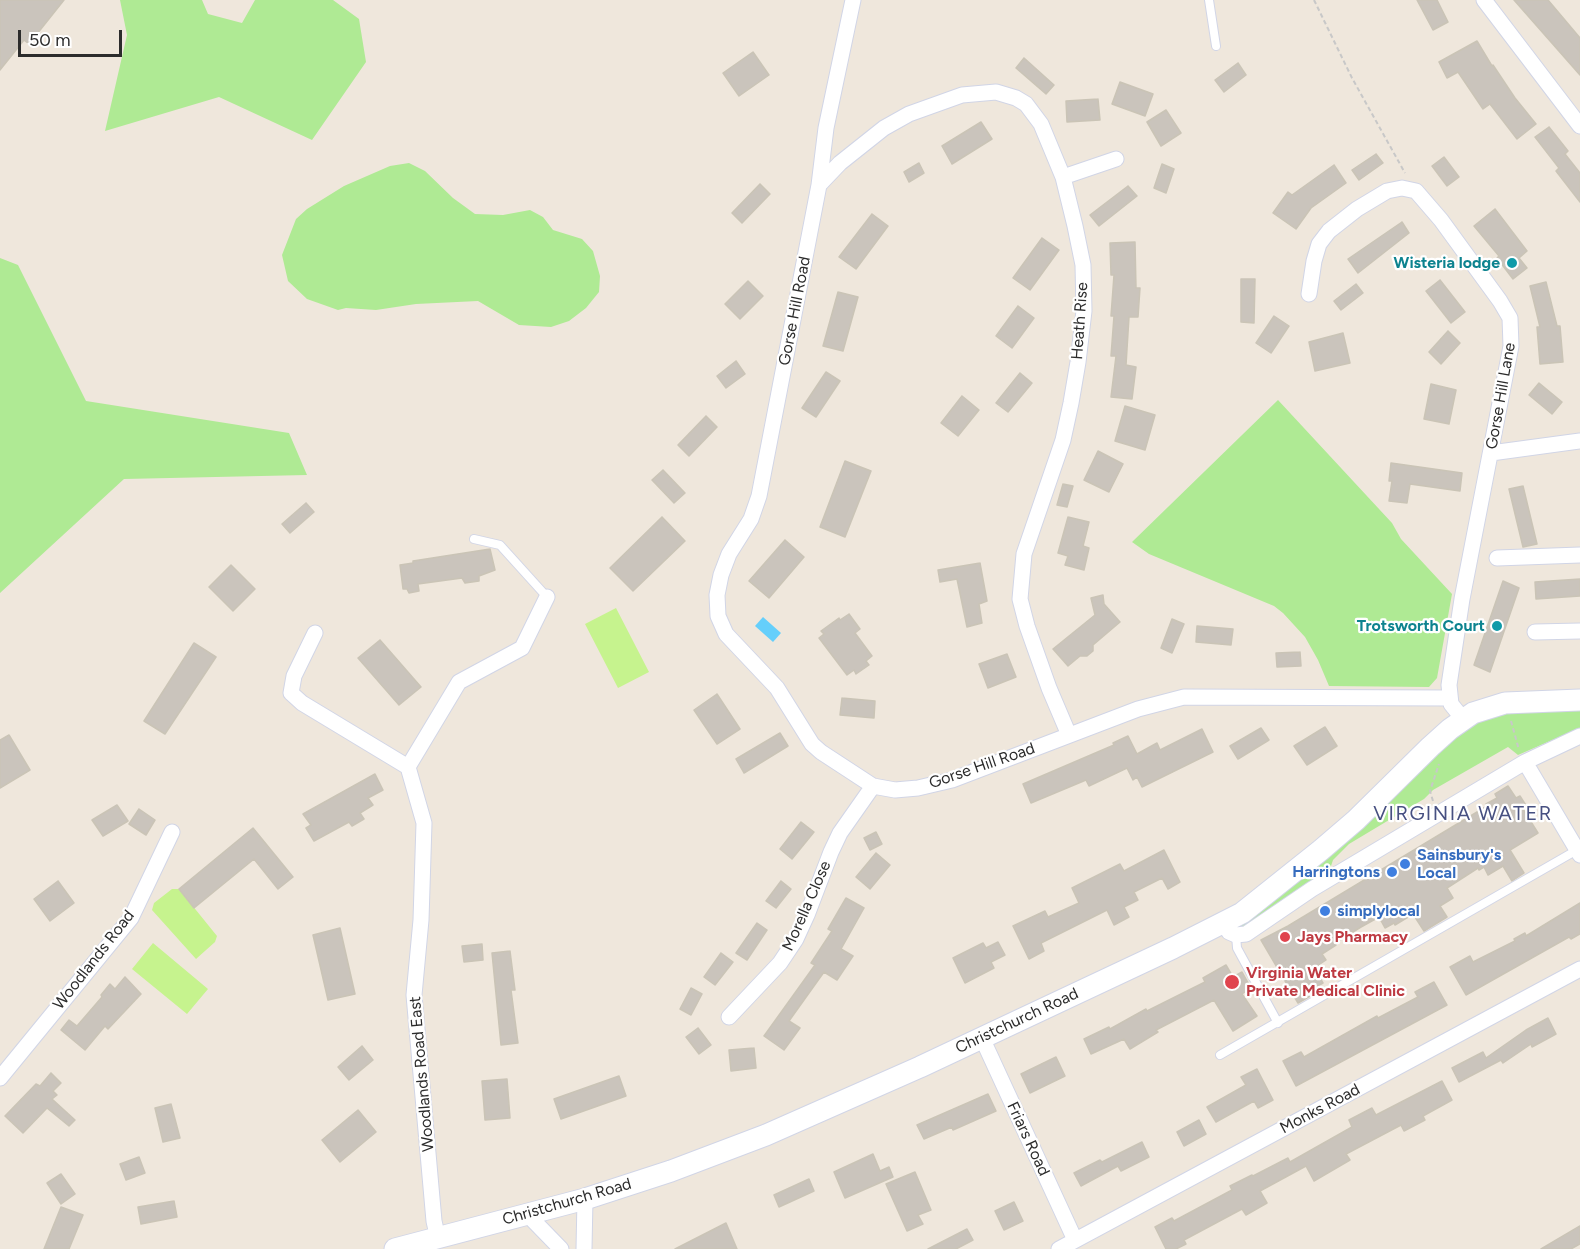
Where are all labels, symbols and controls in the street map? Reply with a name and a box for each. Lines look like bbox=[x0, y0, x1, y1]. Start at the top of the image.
scale bar bbox=[21, 18, 124, 56]
text: 50 m bbox=[29, 29, 71, 51]
place label: Wisteria lodge bbox=[1394, 253, 1500, 273]
street label: Gorse Hill Road bbox=[775, 255, 815, 367]
marker: Wisteria lodge bbox=[1505, 256, 1519, 270]
street label: Heath Rise bbox=[1068, 282, 1092, 360]
street label: Gorse Hill Lane bbox=[1482, 341, 1520, 451]
place label: Trotsworth Court bbox=[1357, 616, 1485, 636]
marker: Trotsworth Court bbox=[1490, 619, 1504, 633]
street label: Gorse Hill Road bbox=[927, 739, 1037, 793]
district label: VIRGINIA WATER bbox=[1373, 802, 1553, 826]
place label: Sainsbury's Local bbox=[1417, 845, 1501, 883]
marker: Sainsbury's Local bbox=[1398, 857, 1412, 871]
street label: Morella Close bbox=[779, 858, 835, 954]
place label: Harringtons bbox=[1292, 862, 1380, 882]
marker: Harringtons bbox=[1385, 865, 1399, 879]
place label: simplylocal bbox=[1337, 901, 1420, 921]
marker: simplylocal bbox=[1318, 904, 1332, 918]
street label: Woodlands Road bbox=[49, 906, 139, 1014]
place label: Jays Pharmacy bbox=[1297, 927, 1408, 947]
marker: Jays Pharmacy bbox=[1278, 930, 1292, 944]
place label: Virginia Water Private Medical Clinic bbox=[1246, 963, 1405, 1001]
marker: Virginia Water Private Medical Clinic bbox=[1223, 973, 1241, 991]
street label: Christchurch Road bbox=[953, 984, 1081, 1058]
street label: Woodlands Road East bbox=[406, 995, 438, 1153]
street label: Monks Road bbox=[1277, 1080, 1363, 1138]
street label: Friars Road bbox=[1003, 1099, 1053, 1179]
street label: Christchurch Road bbox=[500, 1174, 634, 1230]

